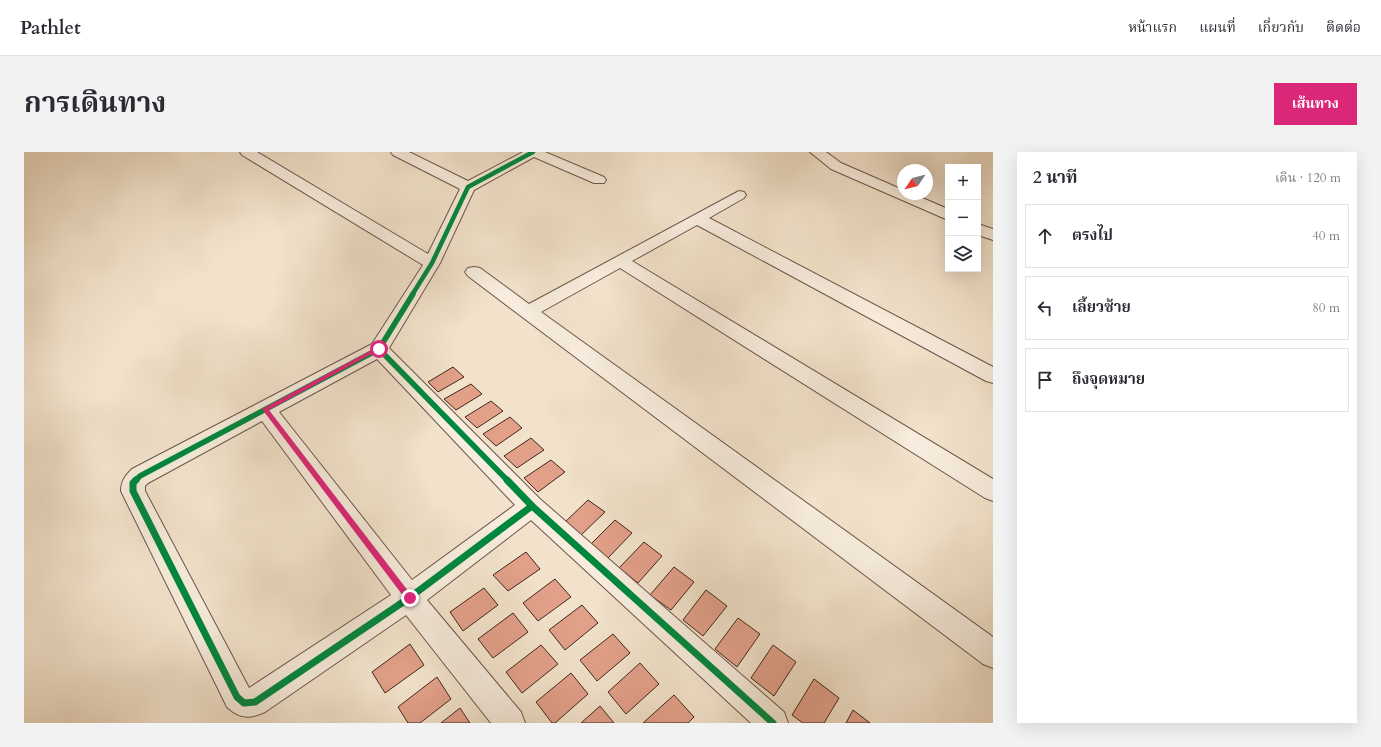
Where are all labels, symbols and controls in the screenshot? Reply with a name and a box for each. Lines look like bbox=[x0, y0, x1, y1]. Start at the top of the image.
text: Pathlet bbox=[20, 15, 81, 41]
text: หน้าแรก bbox=[1128, 18, 1177, 37]
text: แผนที่ bbox=[1199, 18, 1236, 37]
text: เกี่ยวกับ bbox=[1258, 18, 1304, 37]
text: ติดต่อ bbox=[1326, 18, 1361, 37]
button: เส้นทาง bbox=[1274, 83, 1357, 125]
text: การเดินทาง bbox=[24, 84, 166, 122]
north arrow bbox=[897, 164, 933, 200]
map controls bbox=[945, 164, 981, 272]
button: + bbox=[945, 164, 981, 200]
text: 2 นาที bbox=[1033, 166, 1077, 189]
text: เดิน · 120 m bbox=[1275, 169, 1341, 187]
button: − bbox=[945, 200, 981, 236]
icon: ahead bbox=[1034, 225, 1056, 247]
text: ตรงไป bbox=[1072, 225, 1113, 245]
text: 40 m bbox=[1312, 227, 1340, 245]
button: layers bbox=[945, 236, 981, 272]
icon: left bbox=[1034, 297, 1056, 319]
text: เลี้ยวซ้าย bbox=[1072, 297, 1131, 317]
text: 80 m bbox=[1312, 299, 1340, 317]
route start bbox=[370, 340, 388, 358]
icon: arrive bbox=[1034, 369, 1056, 391]
text: ถึงจุดหมาย bbox=[1072, 369, 1145, 389]
route end bbox=[401, 589, 419, 607]

